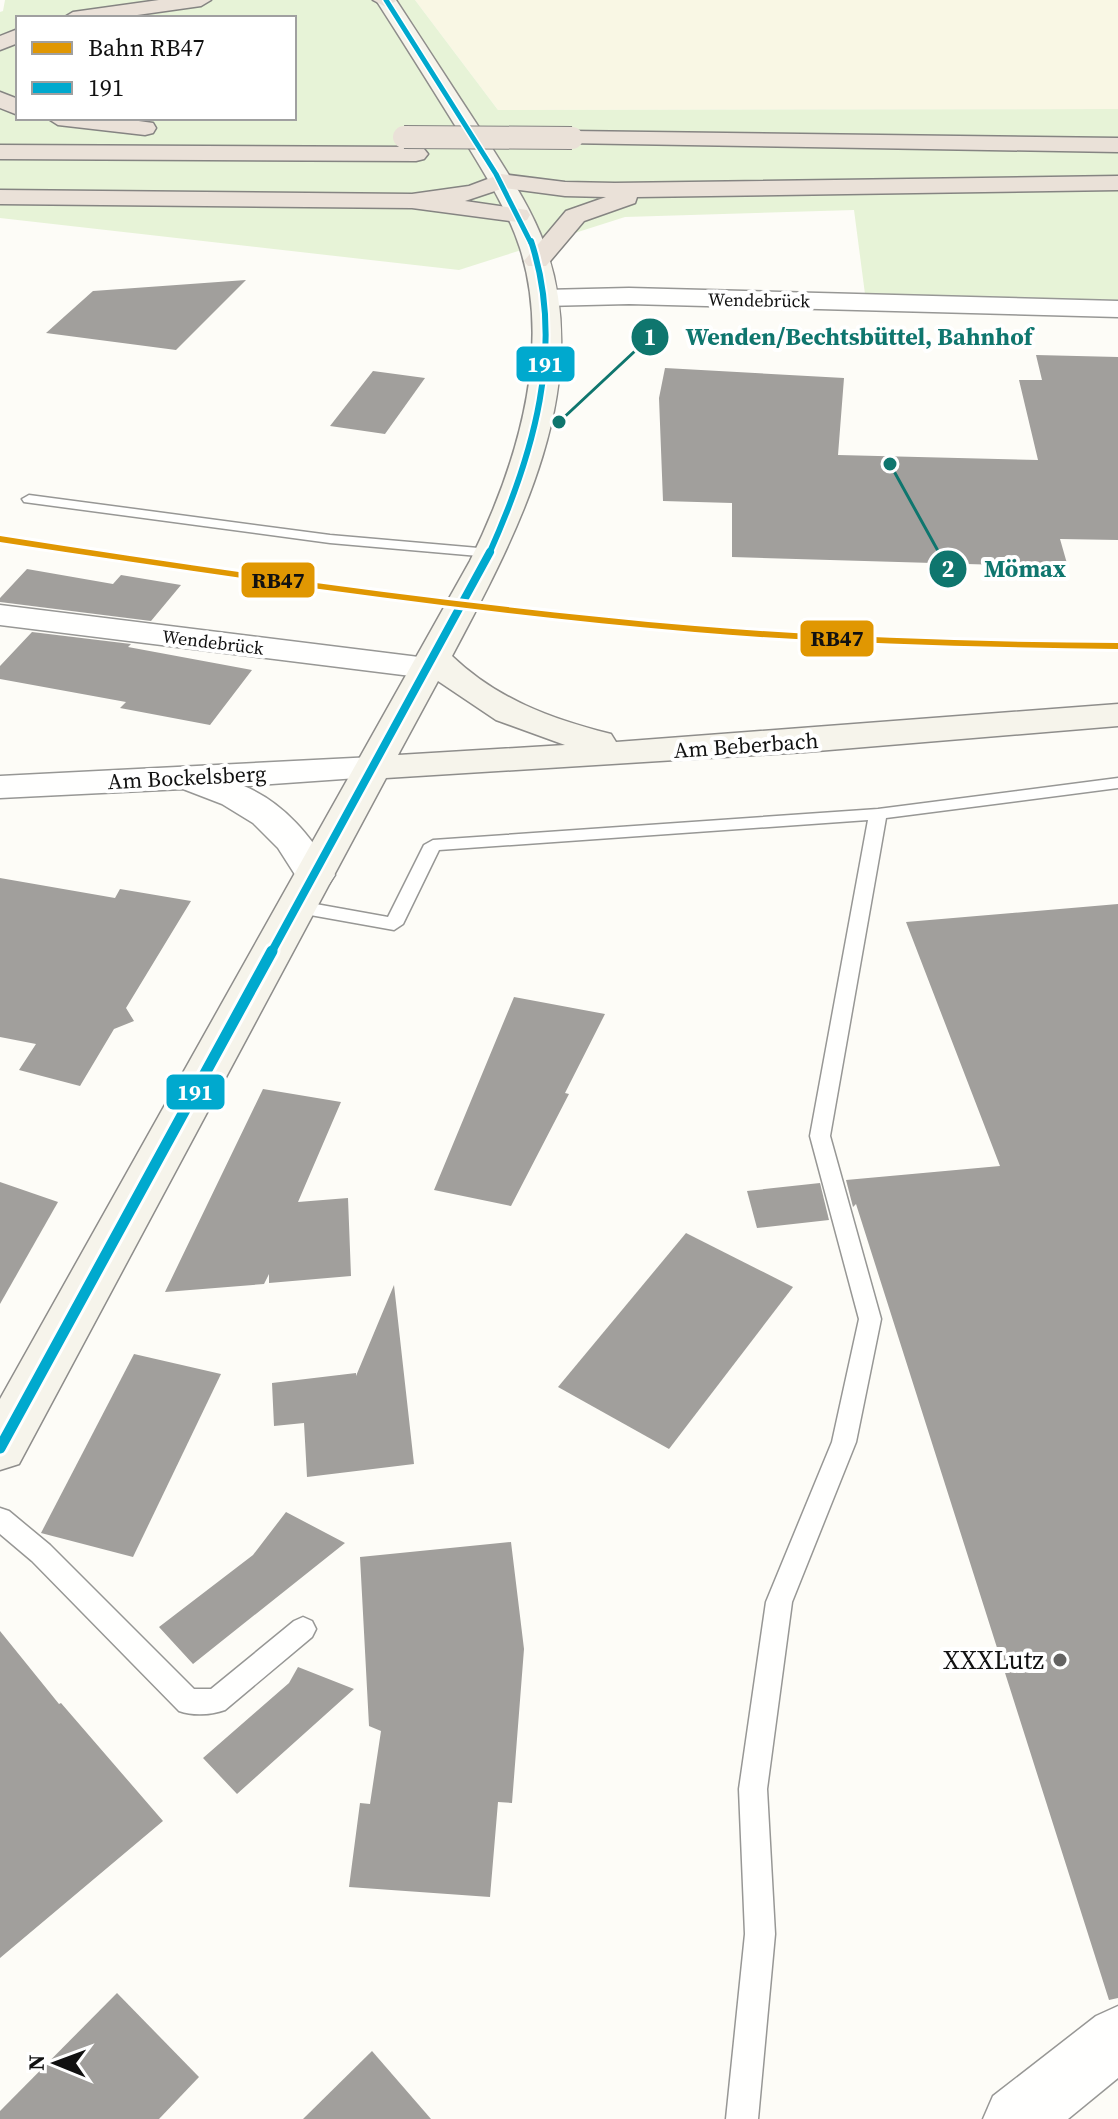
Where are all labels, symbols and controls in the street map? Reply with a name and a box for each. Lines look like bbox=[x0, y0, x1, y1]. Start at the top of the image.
legend bbox=[16, 16, 296, 120]
text: Bahn RB47 bbox=[88, 31, 205, 64]
text: 191 bbox=[88, 71, 124, 104]
street label: Wendebrück bbox=[708, 287, 810, 313]
callout: Wenden/Bechtsbüttel, Bahnhof bbox=[630, 313, 1049, 361]
text: 1 bbox=[643, 320, 657, 353]
text: Wenden/Bechtsbüttel, Bahnhof bbox=[686, 320, 1036, 353]
line badge: 191 bbox=[515, 345, 576, 383]
text: 191 bbox=[527, 349, 563, 379]
callout: Mömax bbox=[928, 545, 1082, 593]
text: 2 bbox=[941, 552, 955, 585]
text: Mömax bbox=[984, 552, 1067, 585]
line badge: RB47 bbox=[240, 561, 316, 599]
text: RB47 bbox=[251, 565, 305, 595]
line badge: RB47 bbox=[799, 619, 875, 658]
street label: Wendebrück bbox=[161, 623, 265, 661]
text: RB47 bbox=[810, 623, 864, 653]
street label: Am Beberbach bbox=[673, 725, 819, 765]
street label: Am Bockelsberg bbox=[107, 758, 267, 796]
line badge: 191 bbox=[165, 1073, 226, 1111]
text: 191 bbox=[177, 1077, 213, 1107]
place label: XXXLutz bbox=[943, 1642, 1044, 1678]
marker: XXXLutz bbox=[1051, 1651, 1069, 1669]
north arrow bbox=[16, 2023, 96, 2103]
text: N bbox=[21, 2054, 51, 2071]

